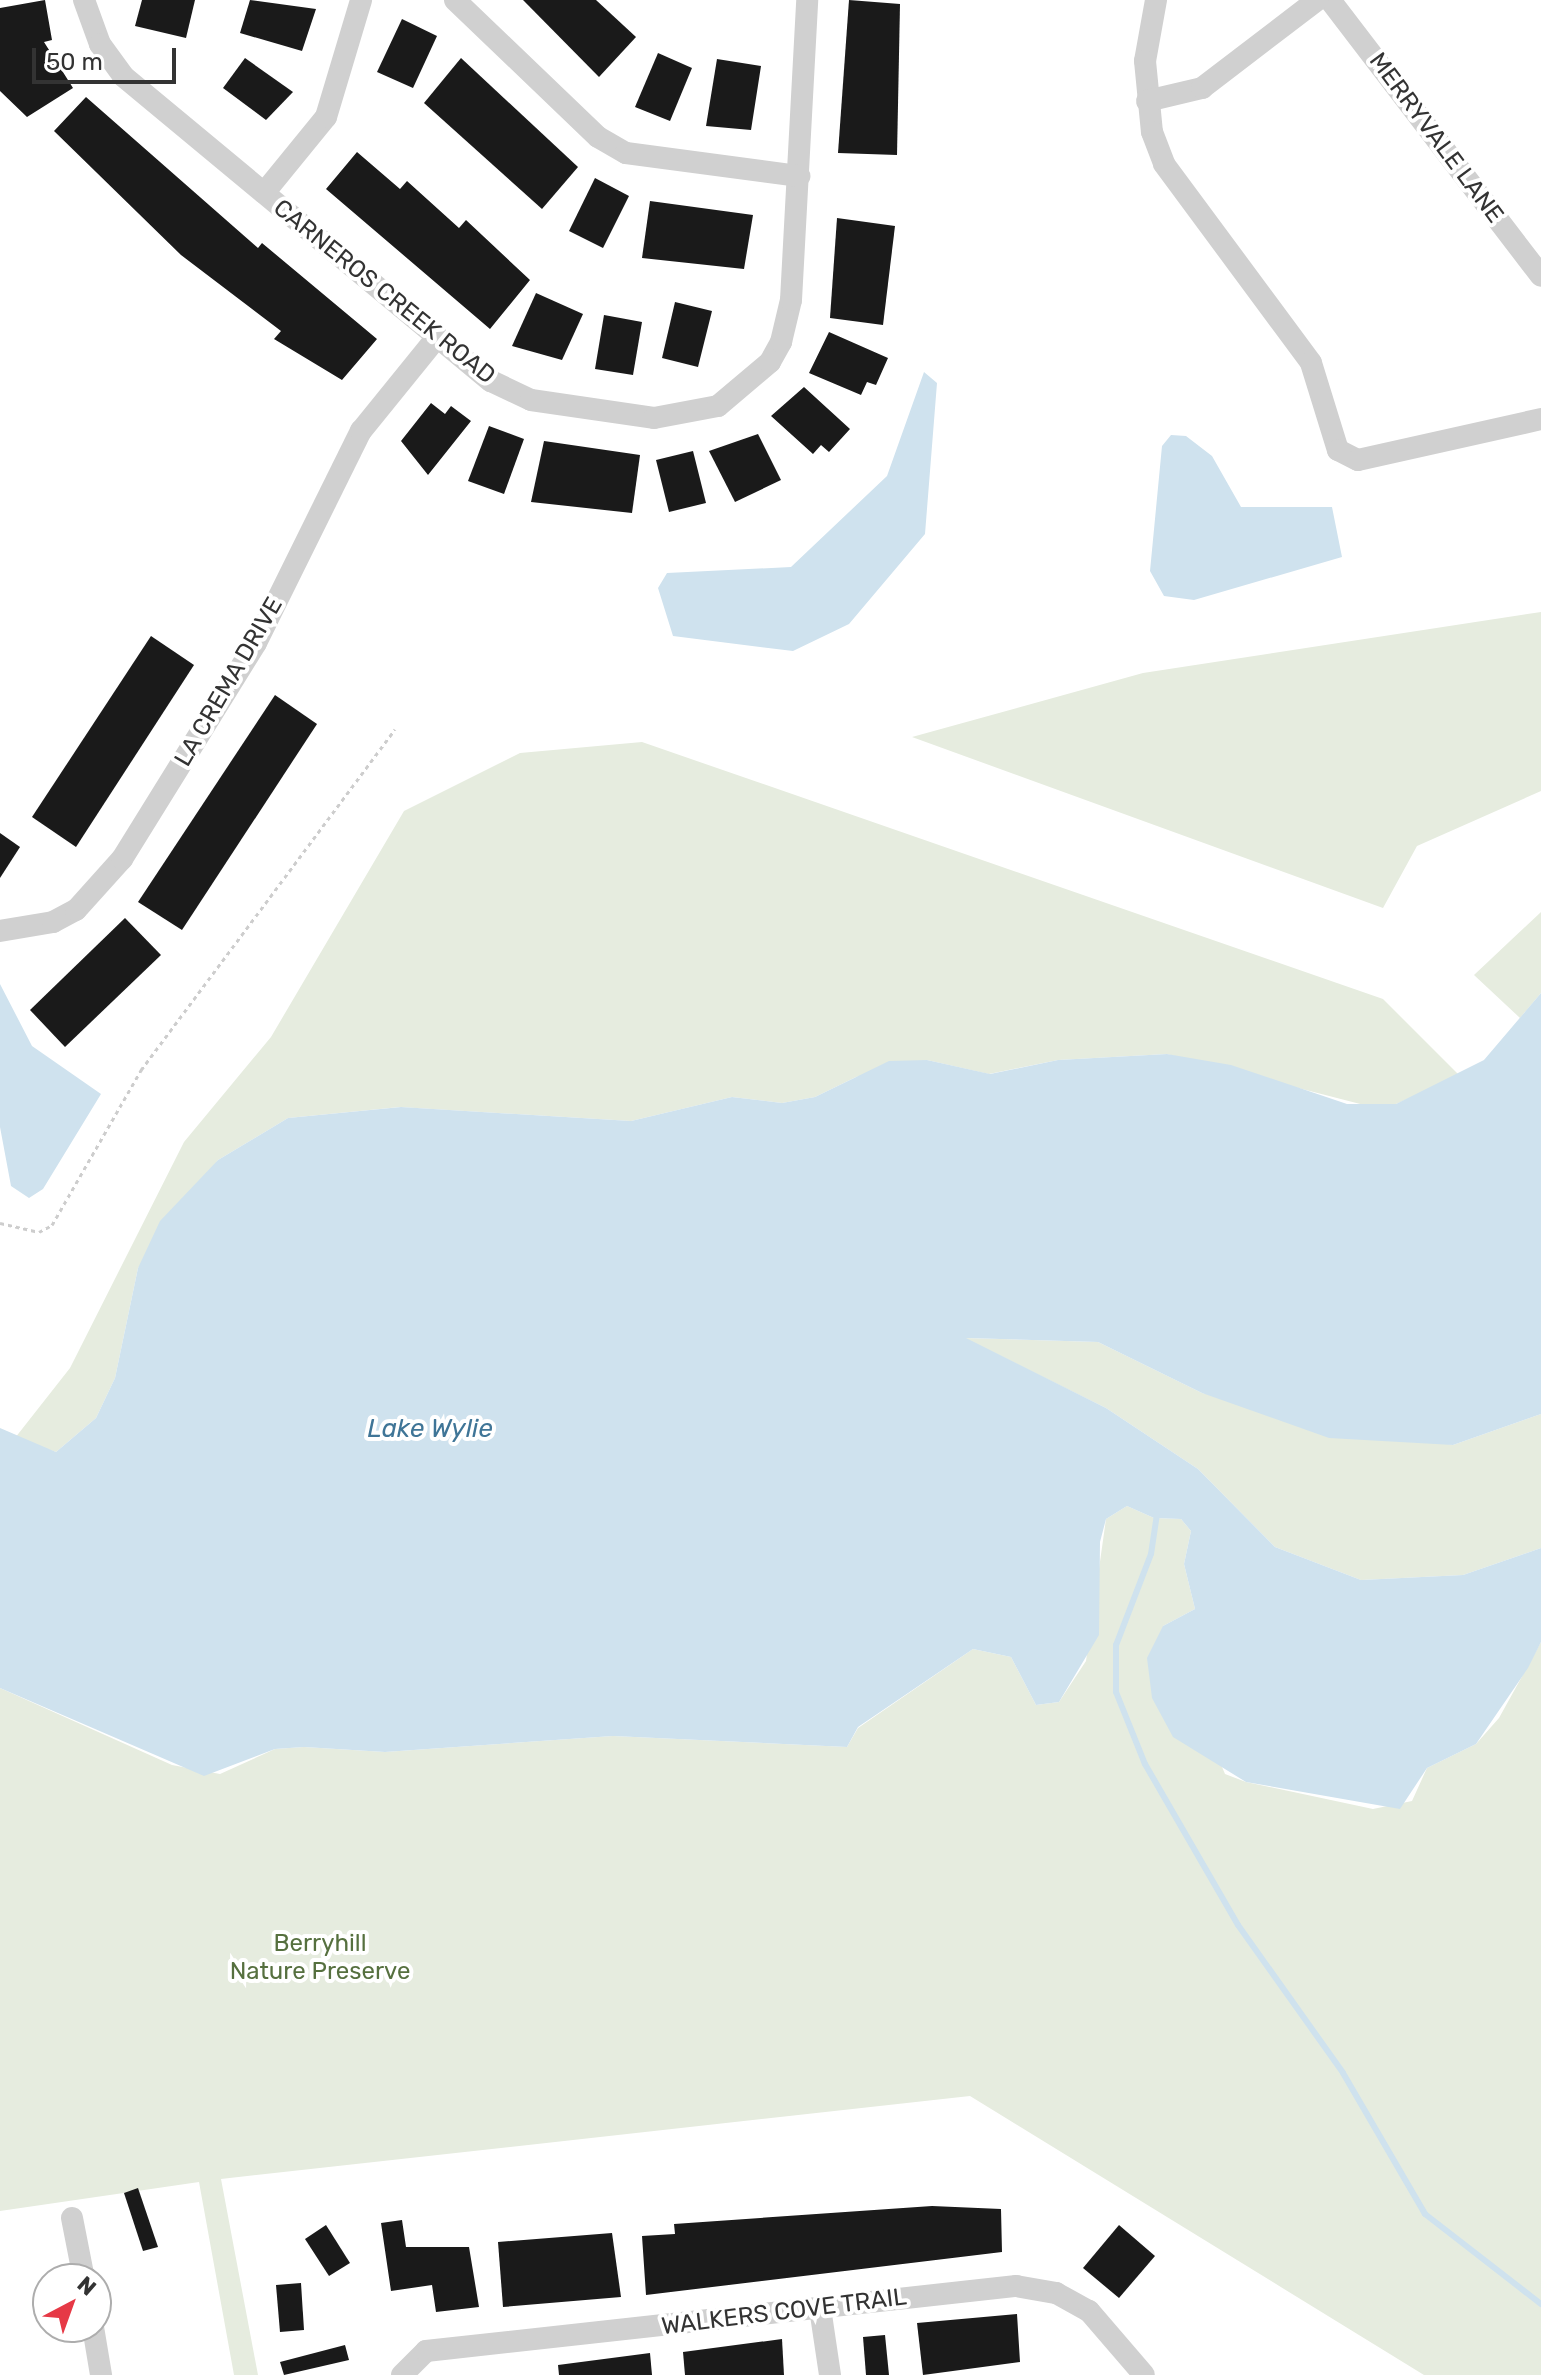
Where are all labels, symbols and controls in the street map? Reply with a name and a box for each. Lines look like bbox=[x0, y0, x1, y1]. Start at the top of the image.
scale bar bbox=[36, 32, 180, 82]
street label: MERRYVALE LANE bbox=[1363, 47, 1509, 229]
text: 50 m bbox=[46, 48, 103, 76]
street label: CARNEROS CREEK ROAD bbox=[267, 194, 501, 390]
street label: LA CREMA DRIVE bbox=[169, 592, 289, 772]
water label: Lake Wylie bbox=[367, 1413, 493, 1445]
park label: Berryhill Nature Preserve bbox=[230, 1930, 410, 1986]
north arrow bbox=[32, 2263, 112, 2343]
text: N bbox=[72, 2271, 102, 2301]
street label: WALKERS COVE TRAIL bbox=[660, 2283, 908, 2341]

